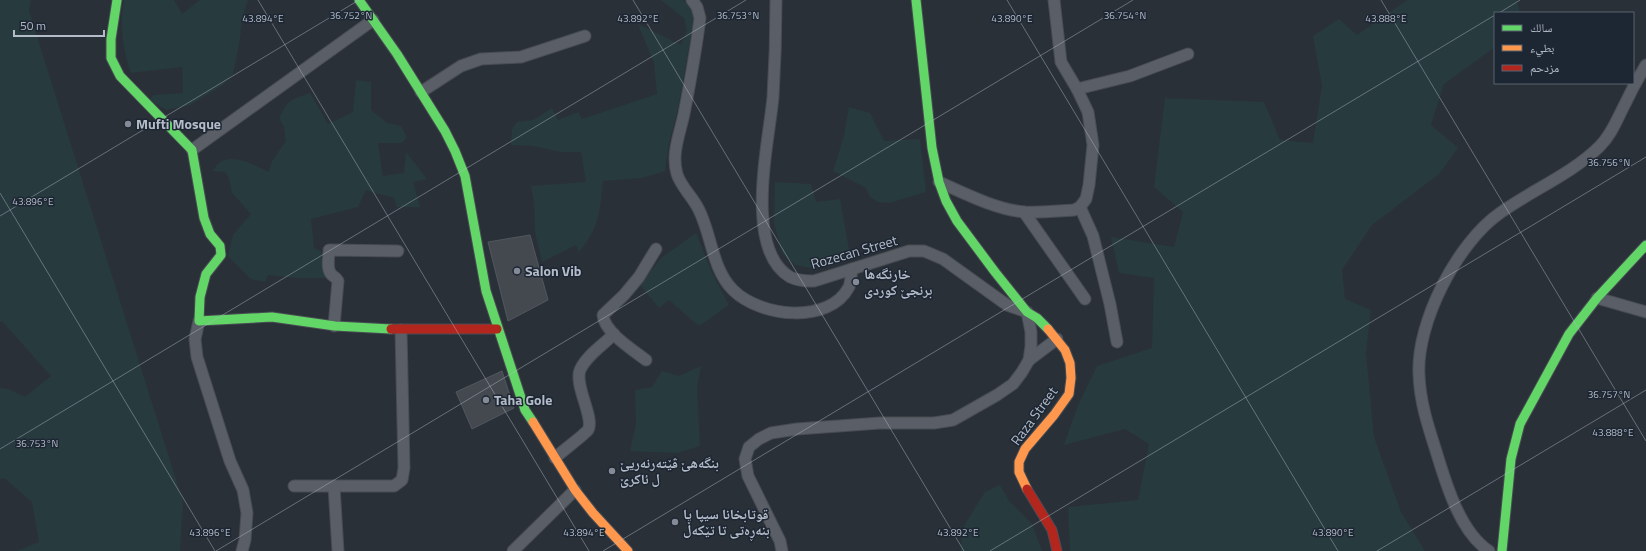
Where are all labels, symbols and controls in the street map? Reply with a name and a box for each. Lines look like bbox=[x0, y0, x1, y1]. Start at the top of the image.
text: 36.752°N bbox=[330, 8, 372, 23]
text: 36.753°N bbox=[717, 8, 759, 23]
text: 36.754°N bbox=[1104, 8, 1146, 23]
text: 43.894°E bbox=[242, 11, 284, 26]
text: 43.892°E bbox=[617, 11, 659, 26]
text: 43.890°E bbox=[991, 11, 1033, 26]
text: 43.888°E bbox=[1365, 11, 1407, 26]
scale bar bbox=[14, 12, 104, 38]
legend bbox=[1494, 12, 1634, 84]
text: 50 m bbox=[20, 16, 46, 35]
text: سالك bbox=[1530, 18, 1552, 37]
text: بطيء bbox=[1530, 38, 1554, 58]
text: مزدحم bbox=[1530, 58, 1559, 77]
place label: Mufti Mosque bbox=[136, 113, 221, 134]
marker: Mufti Mosque bbox=[123, 119, 133, 129]
text: 36.756°N bbox=[1588, 155, 1630, 170]
text: 43.896°E bbox=[12, 194, 54, 209]
street label: Rozecan Street bbox=[808, 229, 900, 274]
place label: Salon Vib bbox=[525, 260, 582, 281]
place label: خارنگەها برنجێ کوردی bbox=[864, 263, 933, 300]
marker: Salon Vib bbox=[512, 266, 522, 276]
marker: خارنگەها برنجێ کوردی bbox=[851, 277, 861, 287]
street label: Raza Street bbox=[1005, 382, 1062, 449]
text: 36.757°N bbox=[1588, 387, 1630, 402]
place label: Taha Gole bbox=[494, 389, 552, 410]
marker: Taha Gole bbox=[481, 395, 491, 405]
text: 43.888°E bbox=[1592, 425, 1634, 440]
text: 36.753°N bbox=[16, 436, 58, 451]
place label: بنگەهێ ڤێتەرنەریێ ل ئاکرێ bbox=[620, 452, 719, 489]
marker: بنگەهێ ڤێتەرنەریێ ل ئاکرێ bbox=[607, 466, 617, 476]
place label: قوتابخانا سیپا یا بنەڕەتی تا تێکەڵ bbox=[683, 503, 770, 542]
marker: قوتابخانا سیپا یا بنەڕەتی تا تێکەڵ bbox=[670, 517, 680, 527]
text: 43.896°E bbox=[189, 525, 231, 540]
text: 43.894°E bbox=[563, 525, 605, 540]
text: 43.892°E bbox=[937, 525, 979, 540]
text: 43.890°E bbox=[1312, 525, 1354, 540]

